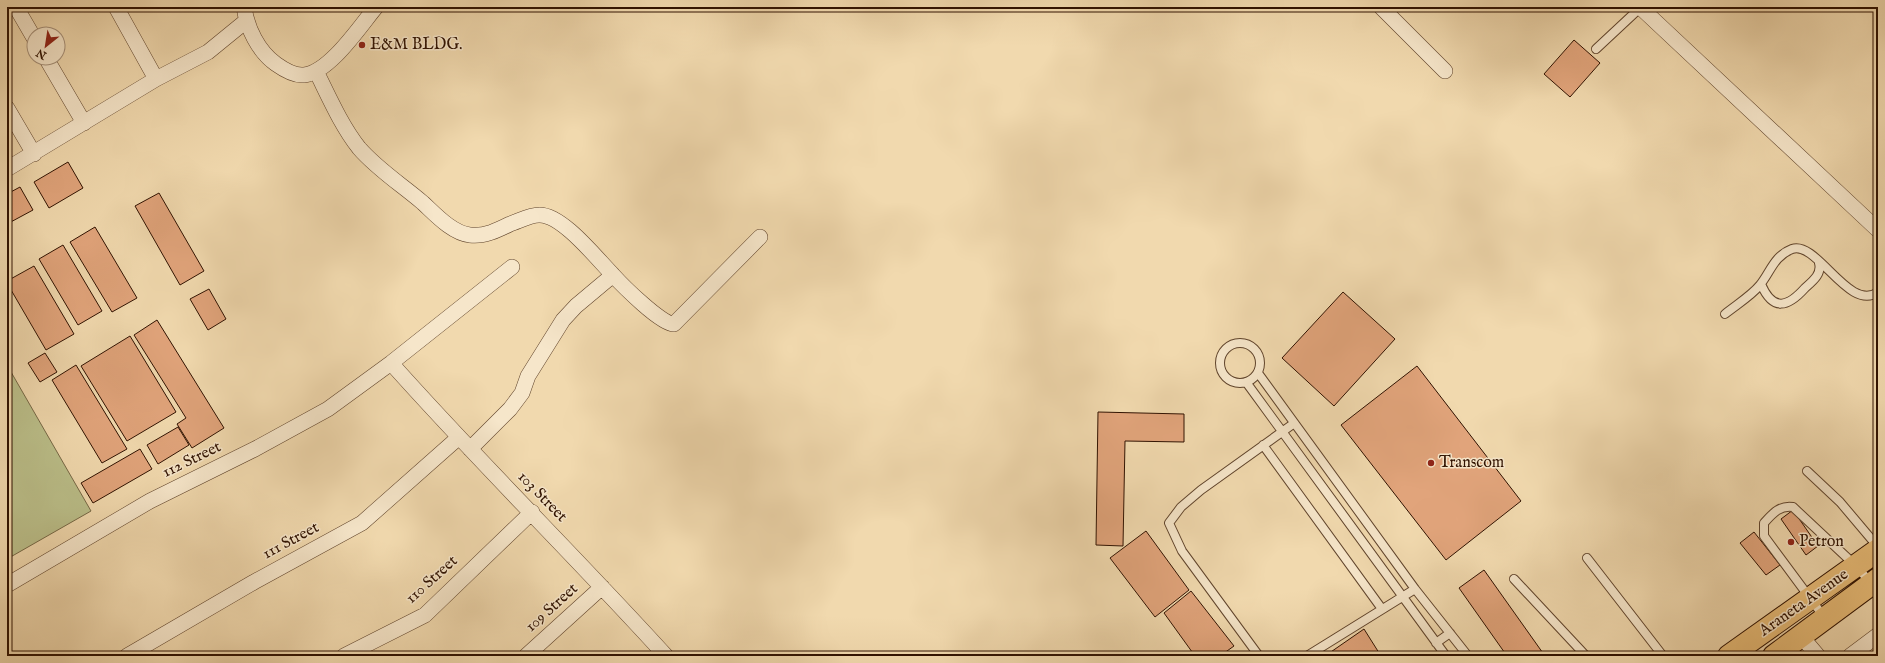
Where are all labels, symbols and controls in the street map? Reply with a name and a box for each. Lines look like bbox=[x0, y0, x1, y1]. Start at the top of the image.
north arrow bbox=[26, 26, 66, 66]
place label: E&M BLDG. bbox=[370, 35, 462, 55]
marker: E&M BLDG. bbox=[357, 40, 367, 50]
text: N bbox=[33, 45, 50, 63]
street label: 112 Street bbox=[159, 437, 225, 483]
place label: Transcom bbox=[1439, 453, 1504, 473]
marker: Transcom bbox=[1426, 458, 1436, 468]
street label: 103 Street bbox=[513, 467, 571, 527]
street label: 111 Street bbox=[259, 518, 323, 564]
place label: Petron bbox=[1799, 532, 1844, 552]
marker: Petron bbox=[1786, 537, 1796, 547]
street label: 110 Street bbox=[402, 551, 462, 608]
street label: Araneta Avenue bbox=[1755, 565, 1852, 642]
street label: 109 Street bbox=[522, 579, 583, 637]

